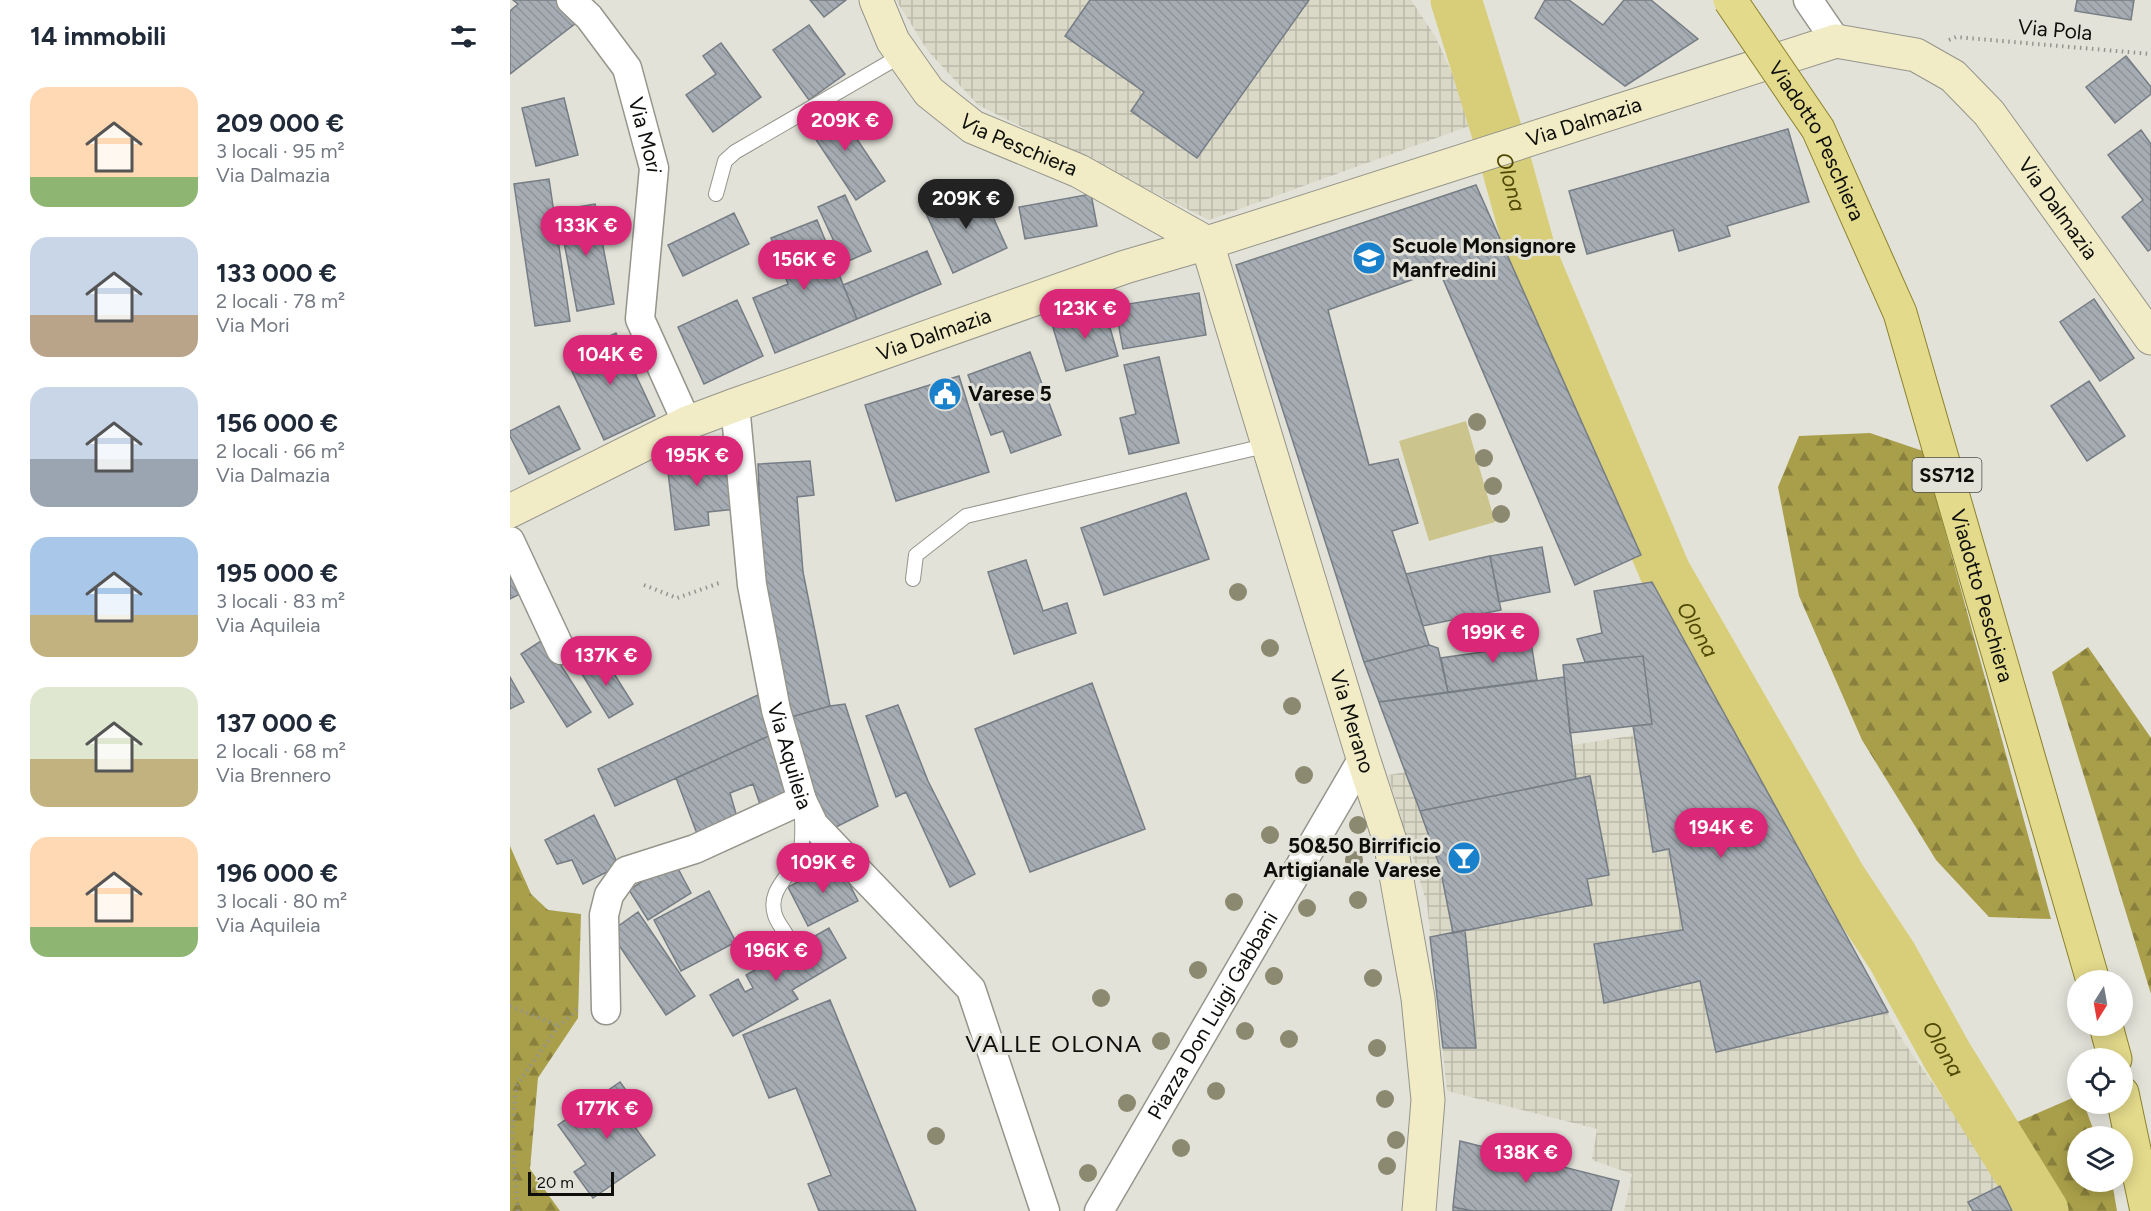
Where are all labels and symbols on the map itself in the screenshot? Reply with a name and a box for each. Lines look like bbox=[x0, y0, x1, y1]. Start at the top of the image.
street label: Via Pola bbox=[2017, 14, 2093, 45]
street label: Viadotto Peschiera bbox=[1763, 56, 1870, 224]
street label: Via Dalmazia bbox=[1523, 91, 1645, 152]
street label: Via Mori bbox=[623, 95, 667, 174]
pin: 209K € bbox=[796, 101, 894, 152]
street label: Via Peschiera bbox=[955, 108, 1081, 181]
water label: Olona bbox=[1490, 149, 1532, 215]
street label: Via Dalmazia bbox=[2013, 153, 2103, 264]
pin: 209K € bbox=[917, 179, 1015, 230]
pin: 133K € bbox=[537, 206, 635, 257]
place label: Scuole Monsignore Manfredini bbox=[1392, 233, 1576, 282]
pin: 156K € bbox=[755, 240, 853, 291]
school or university icon: Scuole Monsignore Manfredini bbox=[1351, 240, 1387, 276]
pin: 123K € bbox=[1036, 289, 1134, 340]
street label: Via Dalmazia bbox=[873, 302, 994, 366]
pin: 104K € bbox=[561, 335, 659, 386]
public building icon: Varese 5 bbox=[927, 376, 963, 412]
place label: Varese 5 bbox=[968, 381, 1052, 406]
pin: 195K € bbox=[648, 436, 746, 487]
road number: SS712 bbox=[1912, 458, 1982, 492]
street label: Viadotto Peschiera bbox=[1945, 507, 2019, 685]
water label: Olona bbox=[1671, 597, 1724, 662]
pin: 199K € bbox=[1444, 613, 1542, 664]
pin: 137K € bbox=[557, 636, 655, 687]
street label: Via Merano bbox=[1325, 667, 1380, 776]
street label: Via Aquileia bbox=[763, 700, 818, 813]
pin: 194K € bbox=[1672, 808, 1770, 859]
place label: 50&50 Birrificio Artigianale Varese bbox=[1263, 833, 1441, 882]
bar icon: 50&50 Birrificio Artigianale Varese bbox=[1446, 840, 1482, 876]
pin: 109K € bbox=[774, 843, 872, 894]
street label: Piazza Don Luigi Gabbani bbox=[1142, 907, 1283, 1124]
pin: 196K € bbox=[727, 931, 825, 982]
north arrow bbox=[2067, 970, 2133, 1036]
water label: Olona bbox=[1917, 1016, 1970, 1082]
district label: VALLE OLONA bbox=[965, 1029, 1143, 1058]
pin: 177K € bbox=[558, 1089, 656, 1140]
pin: 138K € bbox=[1477, 1133, 1575, 1184]
scale bar bbox=[528, 1169, 614, 1196]

